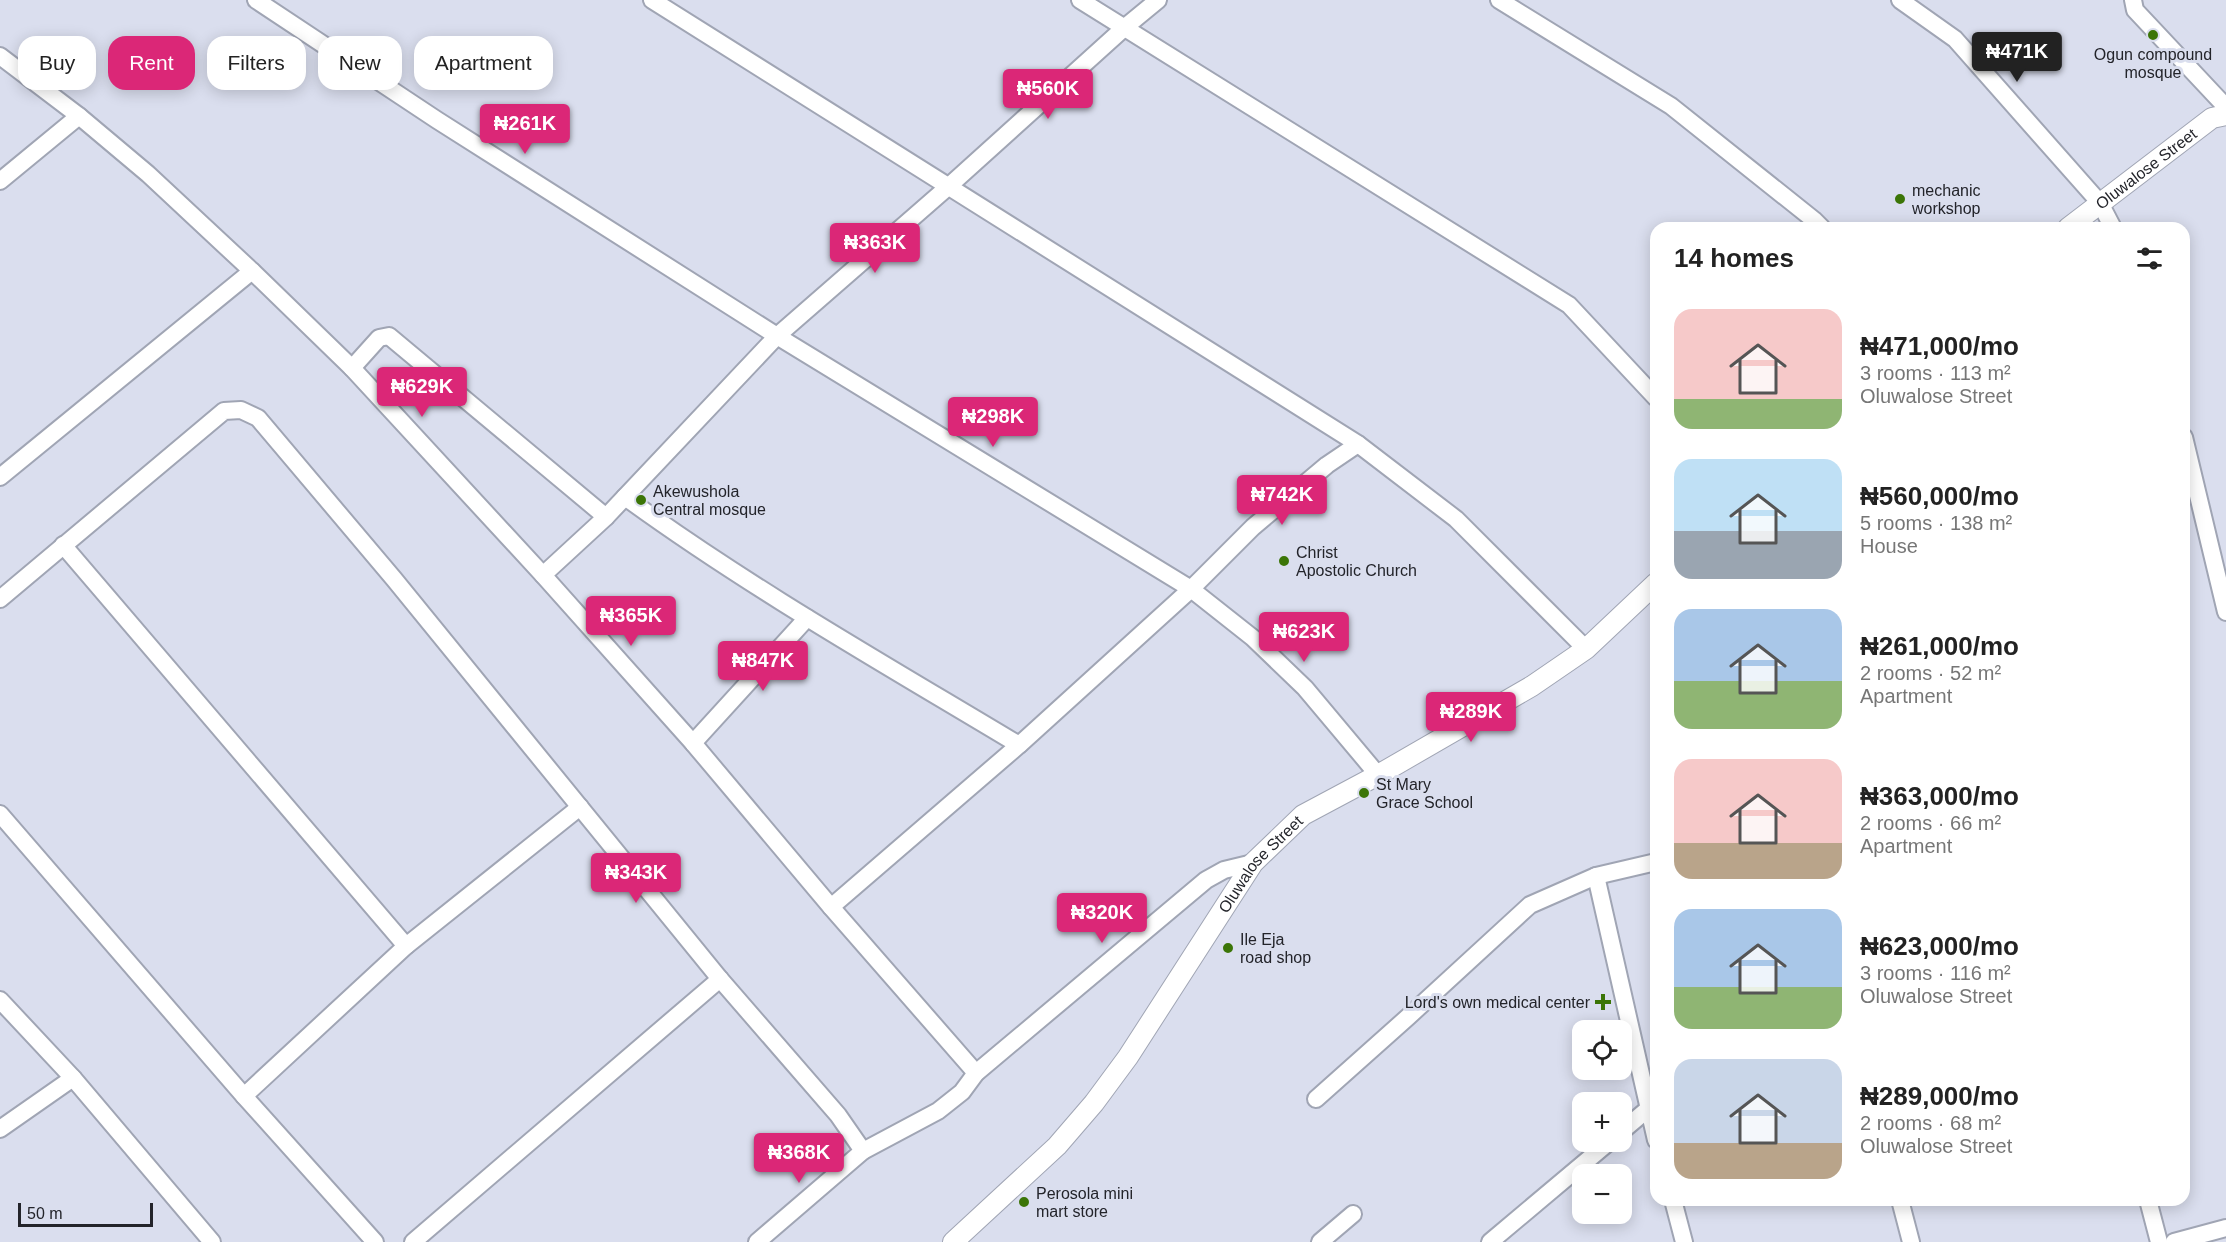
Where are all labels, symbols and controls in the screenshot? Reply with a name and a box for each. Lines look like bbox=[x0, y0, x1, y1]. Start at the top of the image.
marker: Ogun compound mosque bbox=[2146, 28, 2160, 42]
pin: ₦471K bbox=[1975, 32, 2059, 83]
chip: Buy bbox=[18, 36, 96, 90]
chip: Rent bbox=[108, 36, 195, 90]
chip: Filters bbox=[207, 36, 306, 90]
chip: New bbox=[318, 36, 402, 90]
chip: Apartment bbox=[414, 36, 553, 90]
text: ₦471K bbox=[1986, 40, 2048, 62]
place label: Ogun compound mosque bbox=[2094, 46, 2212, 81]
pin: ₦560K bbox=[1006, 69, 1090, 120]
text: ₦560K bbox=[1017, 77, 1079, 99]
pin: ₦261K bbox=[483, 104, 567, 155]
text: ₦261K bbox=[494, 112, 556, 134]
street label: Oluwalose Street bbox=[2093, 125, 2200, 213]
place label: mechanic workshop bbox=[1911, 182, 1981, 217]
marker: mechanic workshop bbox=[1893, 192, 1907, 206]
pin: ₦363K bbox=[833, 223, 917, 274]
text: ₦363K bbox=[844, 231, 906, 253]
icon: filters bbox=[2133, 242, 2166, 275]
text: 14 homes bbox=[1674, 243, 1794, 273]
text: ₦471,000/mo bbox=[1860, 331, 2019, 361]
icon: home bbox=[1722, 333, 1794, 405]
text: 3 rooms · 113 m² bbox=[1860, 362, 2011, 384]
pin: ₦629K bbox=[380, 367, 464, 418]
text: ₦629K bbox=[391, 375, 453, 397]
text: Oluwalose Street bbox=[1860, 385, 2012, 407]
pin: ₦298K bbox=[951, 397, 1035, 448]
text: ₦298K bbox=[962, 405, 1024, 427]
pin: ₦742K bbox=[1240, 475, 1324, 526]
text: ₦560,000/mo bbox=[1860, 481, 2019, 511]
place label: Akewushola Central mosque bbox=[653, 483, 766, 518]
text: ₦742K bbox=[1251, 483, 1313, 505]
icon: home bbox=[1722, 483, 1794, 555]
marker: Akewushola Central mosque bbox=[634, 493, 648, 507]
text: 5 rooms · 138 m² bbox=[1860, 512, 2012, 534]
text: House bbox=[1860, 535, 1918, 557]
place label: Christ Apostolic Church bbox=[1296, 544, 1417, 579]
marker: Christ Apostolic Church bbox=[1277, 554, 1291, 568]
pin: ₦365K bbox=[589, 596, 673, 647]
text: ₦365K bbox=[600, 604, 662, 626]
pin: ₦623K bbox=[1262, 612, 1346, 663]
text: ₦623K bbox=[1273, 620, 1335, 642]
text: ₦261,000/mo bbox=[1860, 631, 2019, 661]
icon: home bbox=[1722, 633, 1794, 705]
pin: ₦847K bbox=[721, 641, 805, 692]
text: ₦847K bbox=[732, 649, 794, 671]
text: 2 rooms · 52 m² bbox=[1860, 662, 2001, 684]
text: Apartment bbox=[1860, 685, 1952, 707]
pin: ₦289K bbox=[1429, 692, 1513, 743]
text: ₦289K bbox=[1440, 700, 1502, 722]
place label: St Mary Grace School bbox=[1376, 776, 1473, 811]
text: ₦363,000/mo bbox=[1860, 781, 2019, 811]
icon: home bbox=[1722, 783, 1794, 855]
marker: St Mary Grace School bbox=[1357, 786, 1371, 800]
street label: Oluwalose Street bbox=[1215, 812, 1306, 916]
text: 2 rooms · 66 m² bbox=[1860, 812, 2001, 834]
text: Apartment bbox=[1860, 835, 1952, 857]
pin: ₦343K bbox=[594, 853, 678, 904]
text: ₦343K bbox=[605, 861, 667, 883]
pin: ₦320K bbox=[1060, 893, 1144, 944]
text: ₦320K bbox=[1071, 901, 1133, 923]
place label: Ile Eja road shop bbox=[1240, 931, 1311, 966]
text: ₦623,000/mo bbox=[1860, 931, 2019, 961]
icon: home bbox=[1722, 933, 1794, 1005]
marker: Ile Eja road shop bbox=[1221, 941, 1235, 955]
text: 3 rooms · 116 m² bbox=[1860, 962, 2011, 984]
text: Oluwalose Street bbox=[1860, 985, 2012, 1007]
marker: Lord's own medical center bbox=[1594, 993, 1612, 1011]
place label: Lord's own medical center bbox=[1405, 994, 1591, 1011]
map controls bbox=[1572, 1020, 1632, 1224]
button: locate bbox=[1572, 1020, 1632, 1080]
text: ₦289,000/mo bbox=[1860, 1081, 2019, 1111]
icon: home bbox=[1722, 1083, 1794, 1155]
button: + bbox=[1572, 1092, 1632, 1152]
text: 2 rooms · 68 m² bbox=[1860, 1112, 2001, 1134]
pin: ₦368K bbox=[757, 1133, 841, 1184]
text: Oluwalose Street bbox=[1860, 1135, 2012, 1157]
text: ₦368K bbox=[768, 1141, 830, 1163]
button: − bbox=[1572, 1164, 1632, 1224]
place label: Perosola mini mart store bbox=[1036, 1185, 1133, 1220]
marker: Perosola mini mart store bbox=[1017, 1195, 1031, 1209]
scale bar bbox=[18, 1200, 153, 1228]
text: 50 m bbox=[27, 1205, 63, 1222]

